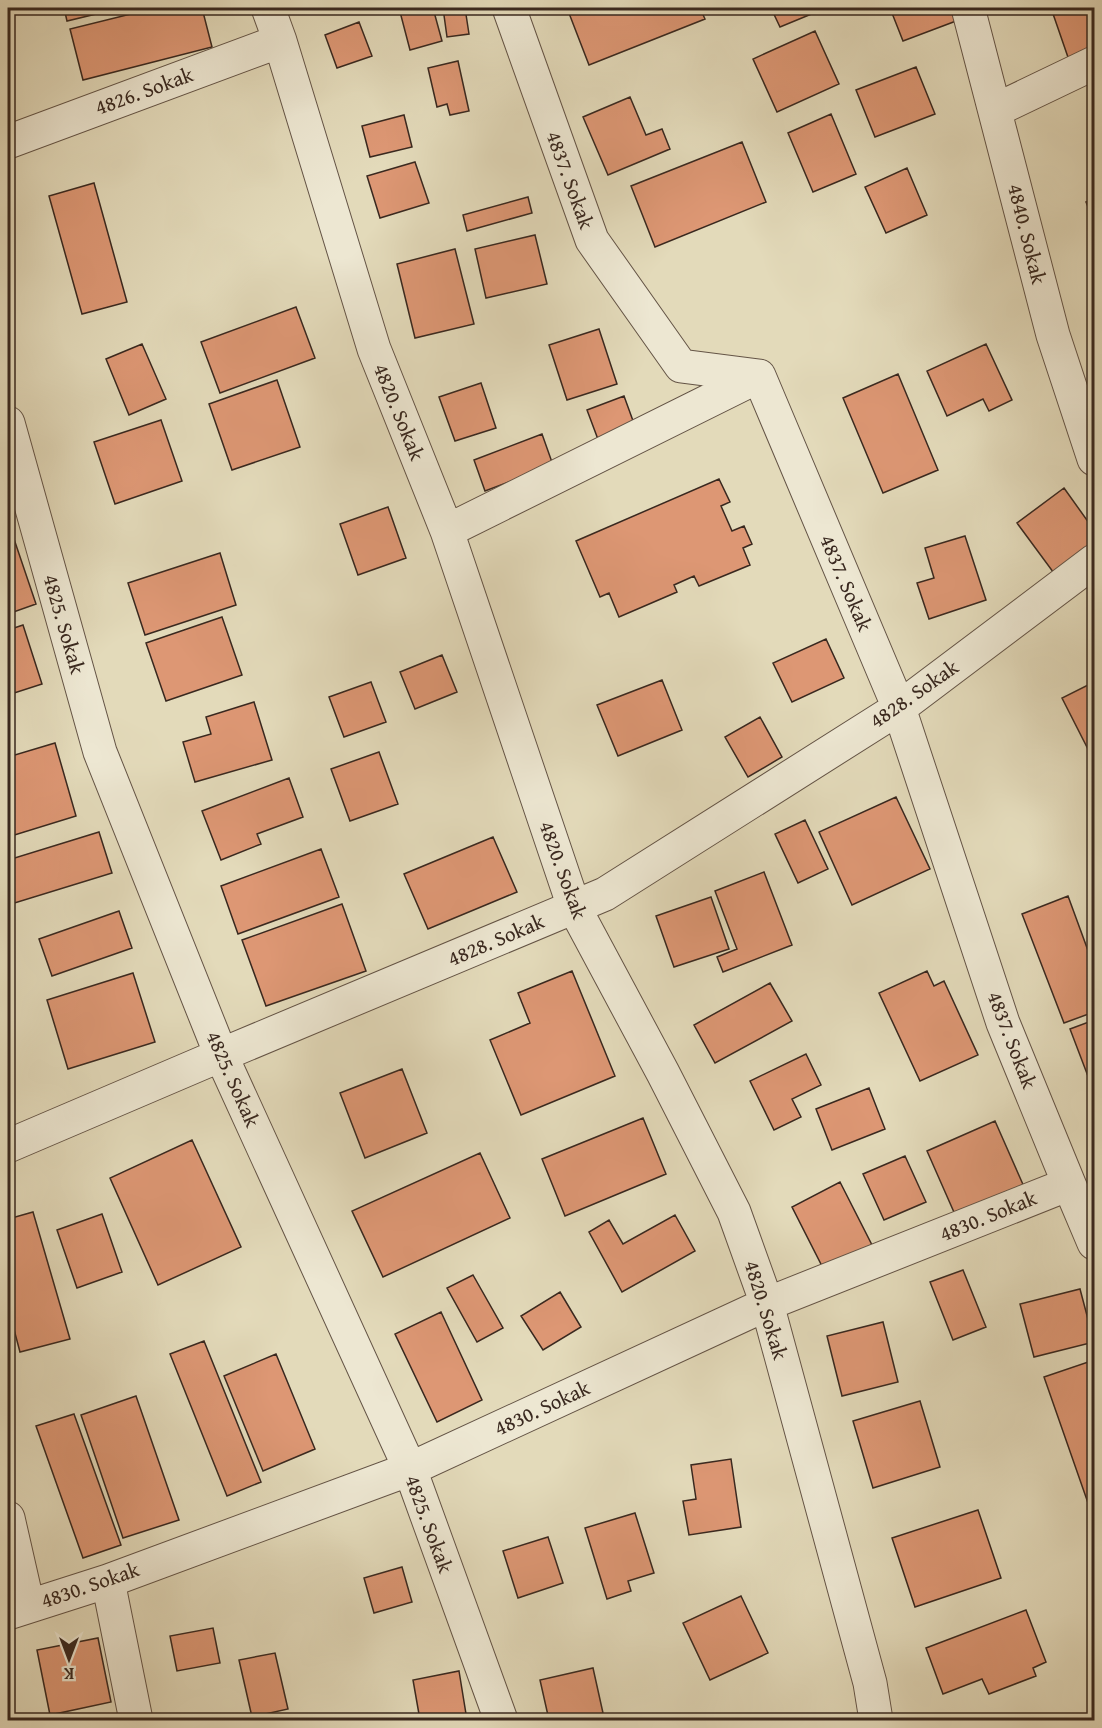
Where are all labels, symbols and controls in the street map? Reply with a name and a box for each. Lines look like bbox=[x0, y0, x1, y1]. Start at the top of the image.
street label: 4826. Sokak bbox=[90, 58, 198, 123]
street label: 4837. Sokak bbox=[538, 126, 603, 234]
street label: 4840. Sokak bbox=[1000, 180, 1055, 288]
street label: 4820. Sokak bbox=[366, 359, 433, 465]
street label: 4837. Sokak bbox=[812, 530, 881, 636]
street label: 4825. Sokak bbox=[35, 570, 94, 678]
street label: 4828. Sokak bbox=[863, 651, 965, 736]
street label: 4820. Sokak bbox=[531, 816, 596, 924]
street label: 4828. Sokak bbox=[443, 905, 549, 974]
street label: 4837. Sokak bbox=[980, 986, 1045, 1093]
street label: 4825. Sokak bbox=[198, 1026, 269, 1132]
street label: 4830. Sokak bbox=[935, 1182, 1041, 1249]
street label: 4820. Sokak bbox=[737, 1256, 796, 1364]
street label: 4830. Sokak bbox=[489, 1372, 595, 1443]
street label: 4825. Sokak bbox=[397, 1470, 462, 1578]
street label: 4830. Sokak bbox=[36, 1553, 144, 1616]
north arrow bbox=[39, 1629, 99, 1689]
text: K bbox=[63, 1662, 74, 1686]

